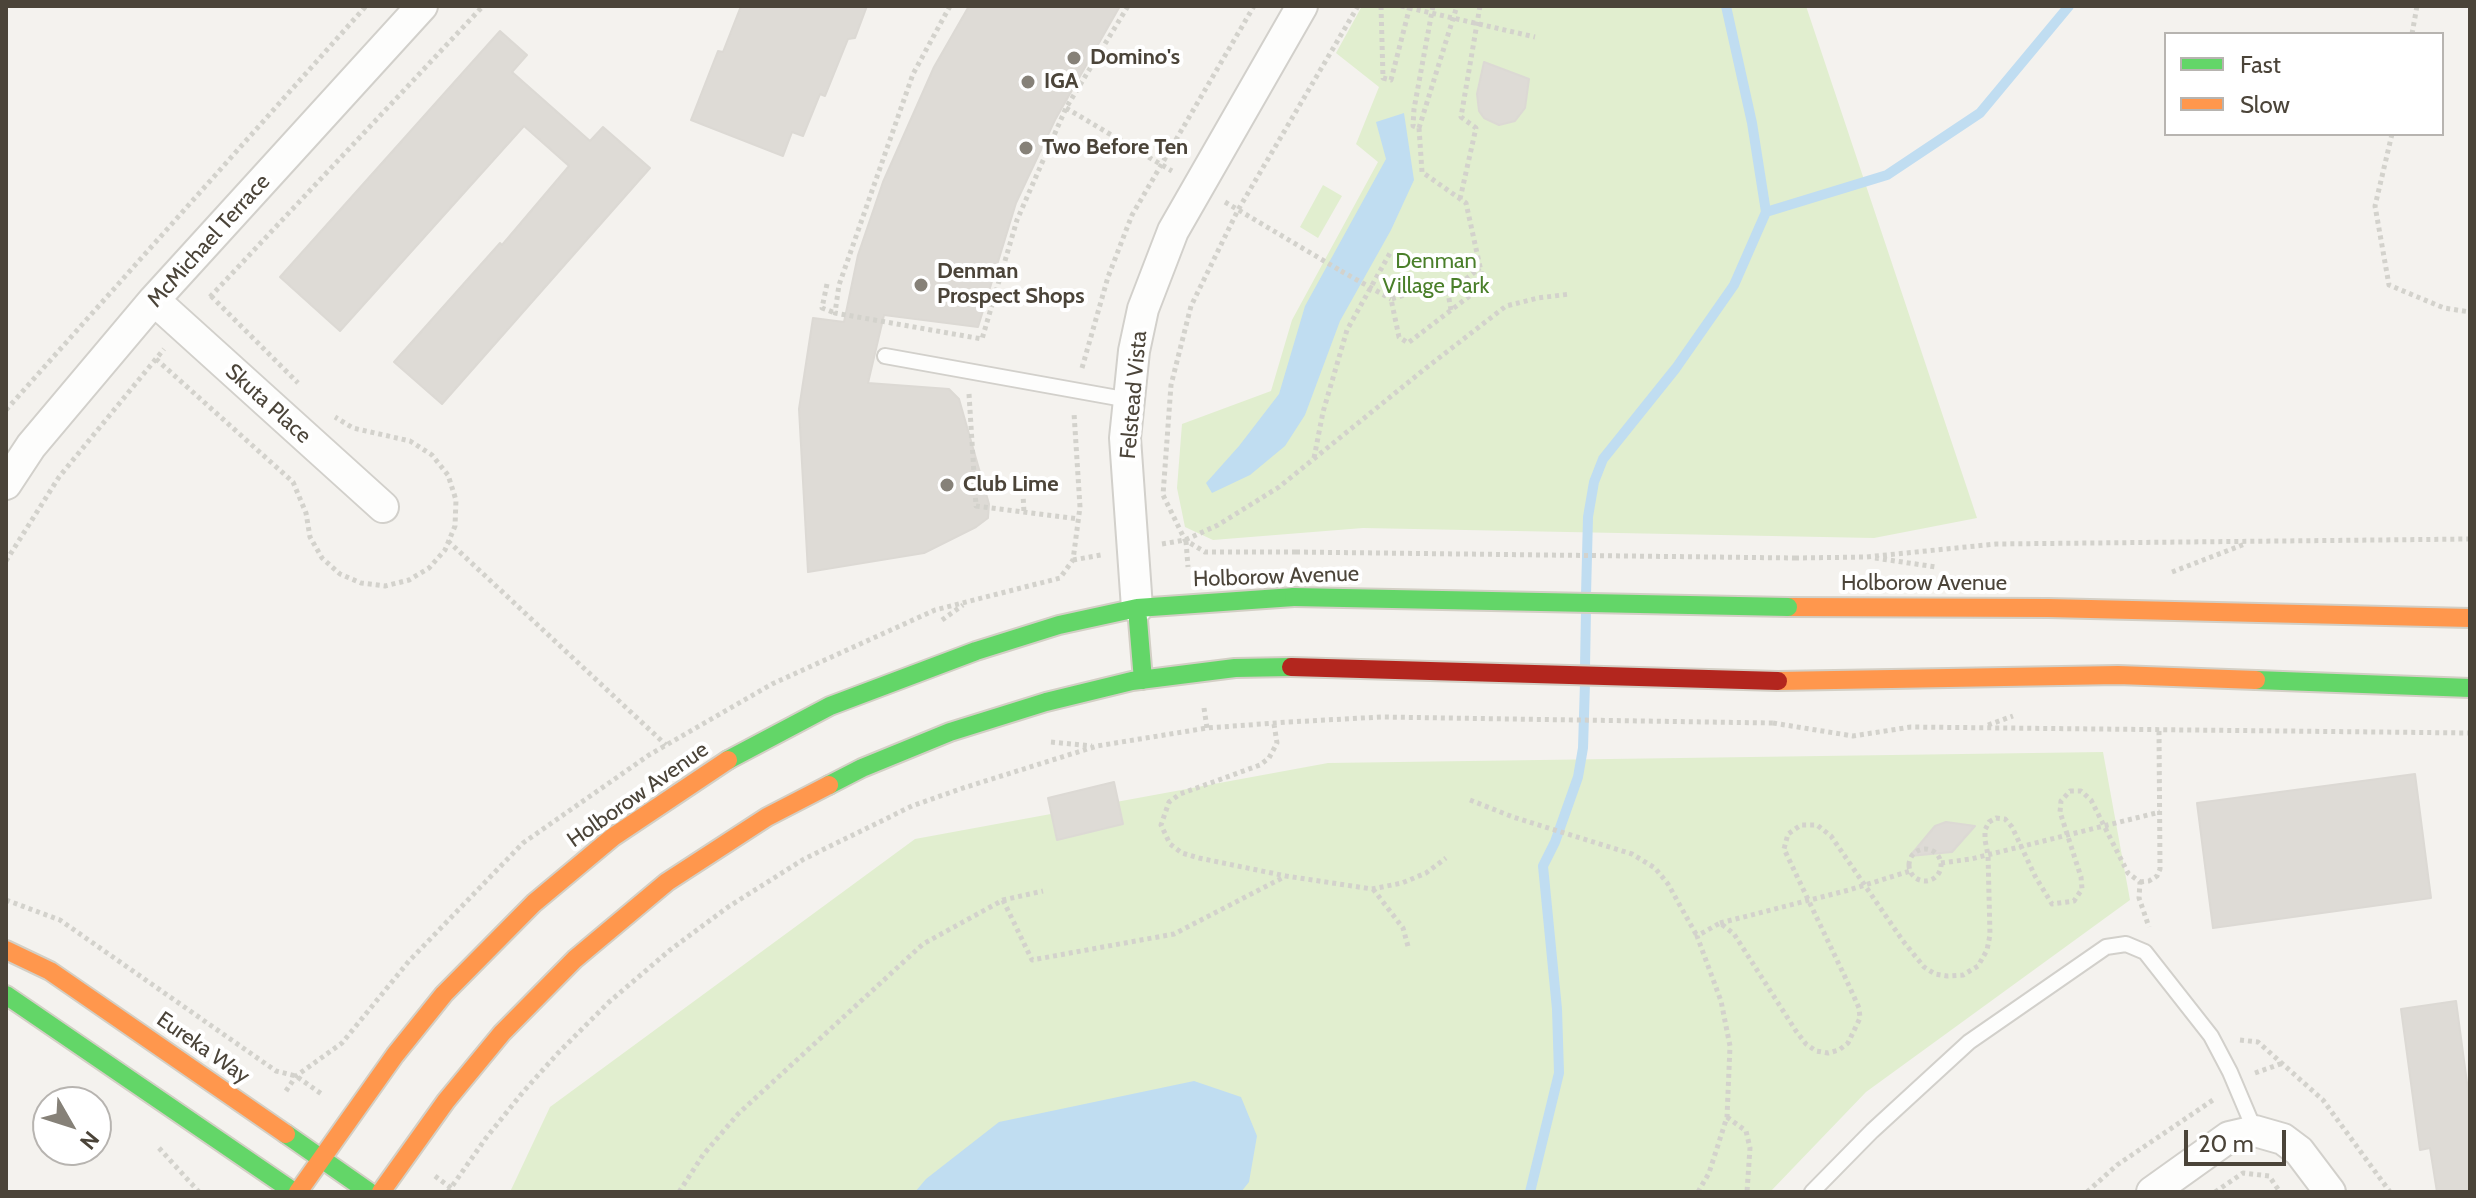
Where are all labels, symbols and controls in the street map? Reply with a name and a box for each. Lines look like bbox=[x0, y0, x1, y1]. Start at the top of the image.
legend bbox=[2164, 32, 2444, 136]
place label: Domino's bbox=[1090, 45, 1180, 71]
marker: Domino's bbox=[1065, 49, 1083, 67]
text: Fast bbox=[2240, 50, 2281, 79]
place label: IGA bbox=[1044, 69, 1079, 95]
marker: IGA bbox=[1019, 73, 1037, 91]
text: Slow bbox=[2240, 90, 2290, 119]
place label: Two Before Ten bbox=[1042, 135, 1188, 161]
marker: Two Before Ten bbox=[1017, 139, 1035, 157]
street label: McMichael Terrace bbox=[142, 169, 276, 313]
park label: Denman Village Park bbox=[1383, 249, 1489, 300]
place label: Denman Prospect Shops bbox=[937, 259, 1084, 310]
marker: Denman Prospect Shops bbox=[912, 276, 930, 294]
street label: Felstead Vista bbox=[1115, 330, 1153, 460]
street label: Skuta Place bbox=[220, 359, 316, 449]
place label: Club Lime bbox=[963, 472, 1058, 498]
marker: Club Lime bbox=[938, 476, 956, 494]
street label: Holborow Avenue bbox=[1193, 561, 1359, 593]
street label: Holborow Avenue bbox=[1841, 571, 2007, 597]
street label: Holborow Avenue bbox=[562, 737, 714, 853]
street label: Eureka Way bbox=[151, 1006, 255, 1090]
north arrow bbox=[32, 1086, 112, 1166]
scale bar bbox=[2188, 1114, 2290, 1164]
text: N bbox=[74, 1126, 105, 1155]
text: 20 m bbox=[2198, 1129, 2254, 1158]

